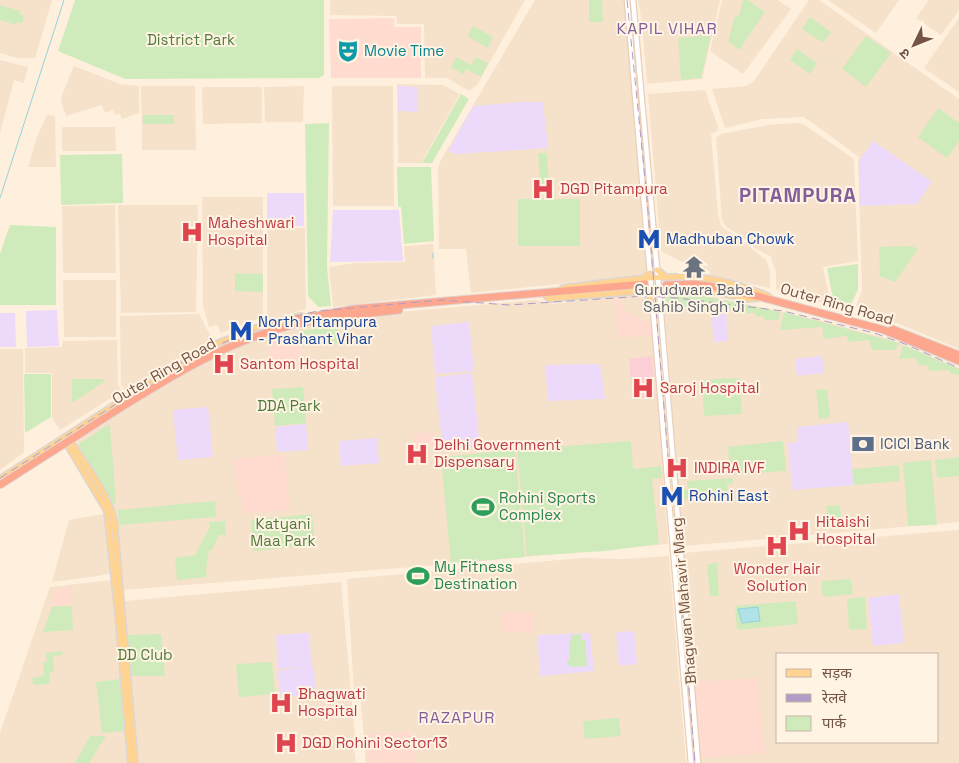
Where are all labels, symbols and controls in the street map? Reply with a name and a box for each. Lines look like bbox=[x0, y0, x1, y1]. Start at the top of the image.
district label: KAPIL VIHAR bbox=[616, 18, 718, 39]
north arrow bbox=[889, 20, 939, 70]
park label: District Park bbox=[147, 30, 235, 49]
theatre icon: Movie Time bbox=[335, 38, 361, 64]
place label: Movie Time bbox=[364, 41, 444, 60]
text: उ bbox=[895, 44, 914, 63]
hospital icon: DGD Pitampura bbox=[530, 176, 556, 202]
place label: DGD Pitampura bbox=[560, 179, 668, 198]
district label: PITAMPURA bbox=[739, 182, 857, 208]
place label: Maheshwari Hospital bbox=[208, 213, 295, 249]
hospital icon: Maheshwari Hospital bbox=[179, 219, 205, 245]
metro station icon: Madhuban Chowk bbox=[636, 226, 662, 252]
place label: Madhuban Chowk bbox=[666, 229, 795, 248]
temple icon: Gurudwara Baba Sahib Singh Ji bbox=[681, 254, 707, 280]
street label: Outer Ring Road bbox=[778, 278, 896, 329]
place label: Gurudwara Baba Sahib Singh Ji bbox=[635, 280, 754, 316]
place label: North Pitampura - Prashant Vihar bbox=[258, 312, 377, 348]
metro station icon: North Pitampura - Prashant Vihar bbox=[228, 318, 254, 344]
street label: Outer Ring Road bbox=[108, 333, 219, 408]
hospital icon: Santom Hospital bbox=[211, 351, 237, 377]
place label: Santom Hospital bbox=[240, 354, 359, 373]
hospital icon: Saroj Hospital bbox=[630, 375, 656, 401]
place label: Saroj Hospital bbox=[660, 378, 760, 397]
park label: DDA Park bbox=[257, 396, 321, 415]
bank icon: ICICI Bank bbox=[850, 431, 876, 457]
place label: ICICI Bank bbox=[880, 434, 950, 453]
place label: Delhi Government Dispensary bbox=[434, 435, 561, 471]
hospital icon: Delhi Government Dispensary bbox=[404, 441, 430, 467]
hospital icon: INDIRA IVF bbox=[664, 455, 690, 481]
place label: INDIRA IVF bbox=[694, 458, 765, 477]
metro station icon: Rohini East bbox=[659, 483, 685, 509]
place label: Rohini East bbox=[689, 486, 769, 505]
place label: Rohini Sports Complex bbox=[499, 488, 596, 524]
sports icon: Rohini Sports Complex bbox=[470, 494, 496, 520]
place label: Hitaishi Hospital bbox=[816, 512, 876, 548]
park label: Katyani Maa Park bbox=[250, 514, 316, 550]
street label: Bhagwan Mahavir Marg bbox=[667, 517, 700, 685]
hospital icon: Hitaishi Hospital bbox=[786, 518, 812, 544]
hospital icon: Wonder Hair Solution bbox=[764, 533, 790, 559]
place label: My Fitness Destination bbox=[434, 557, 518, 593]
place label: Wonder Hair Solution bbox=[733, 559, 821, 595]
sports icon: My Fitness Destination bbox=[405, 563, 431, 589]
park label: DD Club bbox=[117, 645, 173, 664]
legend bbox=[776, 653, 939, 743]
text: सड़क bbox=[822, 663, 852, 682]
place label: Bhagwati Hospital bbox=[298, 684, 366, 720]
text: रेलवे bbox=[821, 688, 847, 707]
hospital icon: Bhagwati Hospital bbox=[268, 690, 294, 716]
district label: RAZAPUR bbox=[419, 707, 495, 728]
text: पार्क bbox=[822, 713, 846, 732]
hospital icon: DGD Rohini Sector13 bbox=[273, 730, 299, 756]
place label: DGD Rohini Sector13 bbox=[302, 733, 448, 752]

